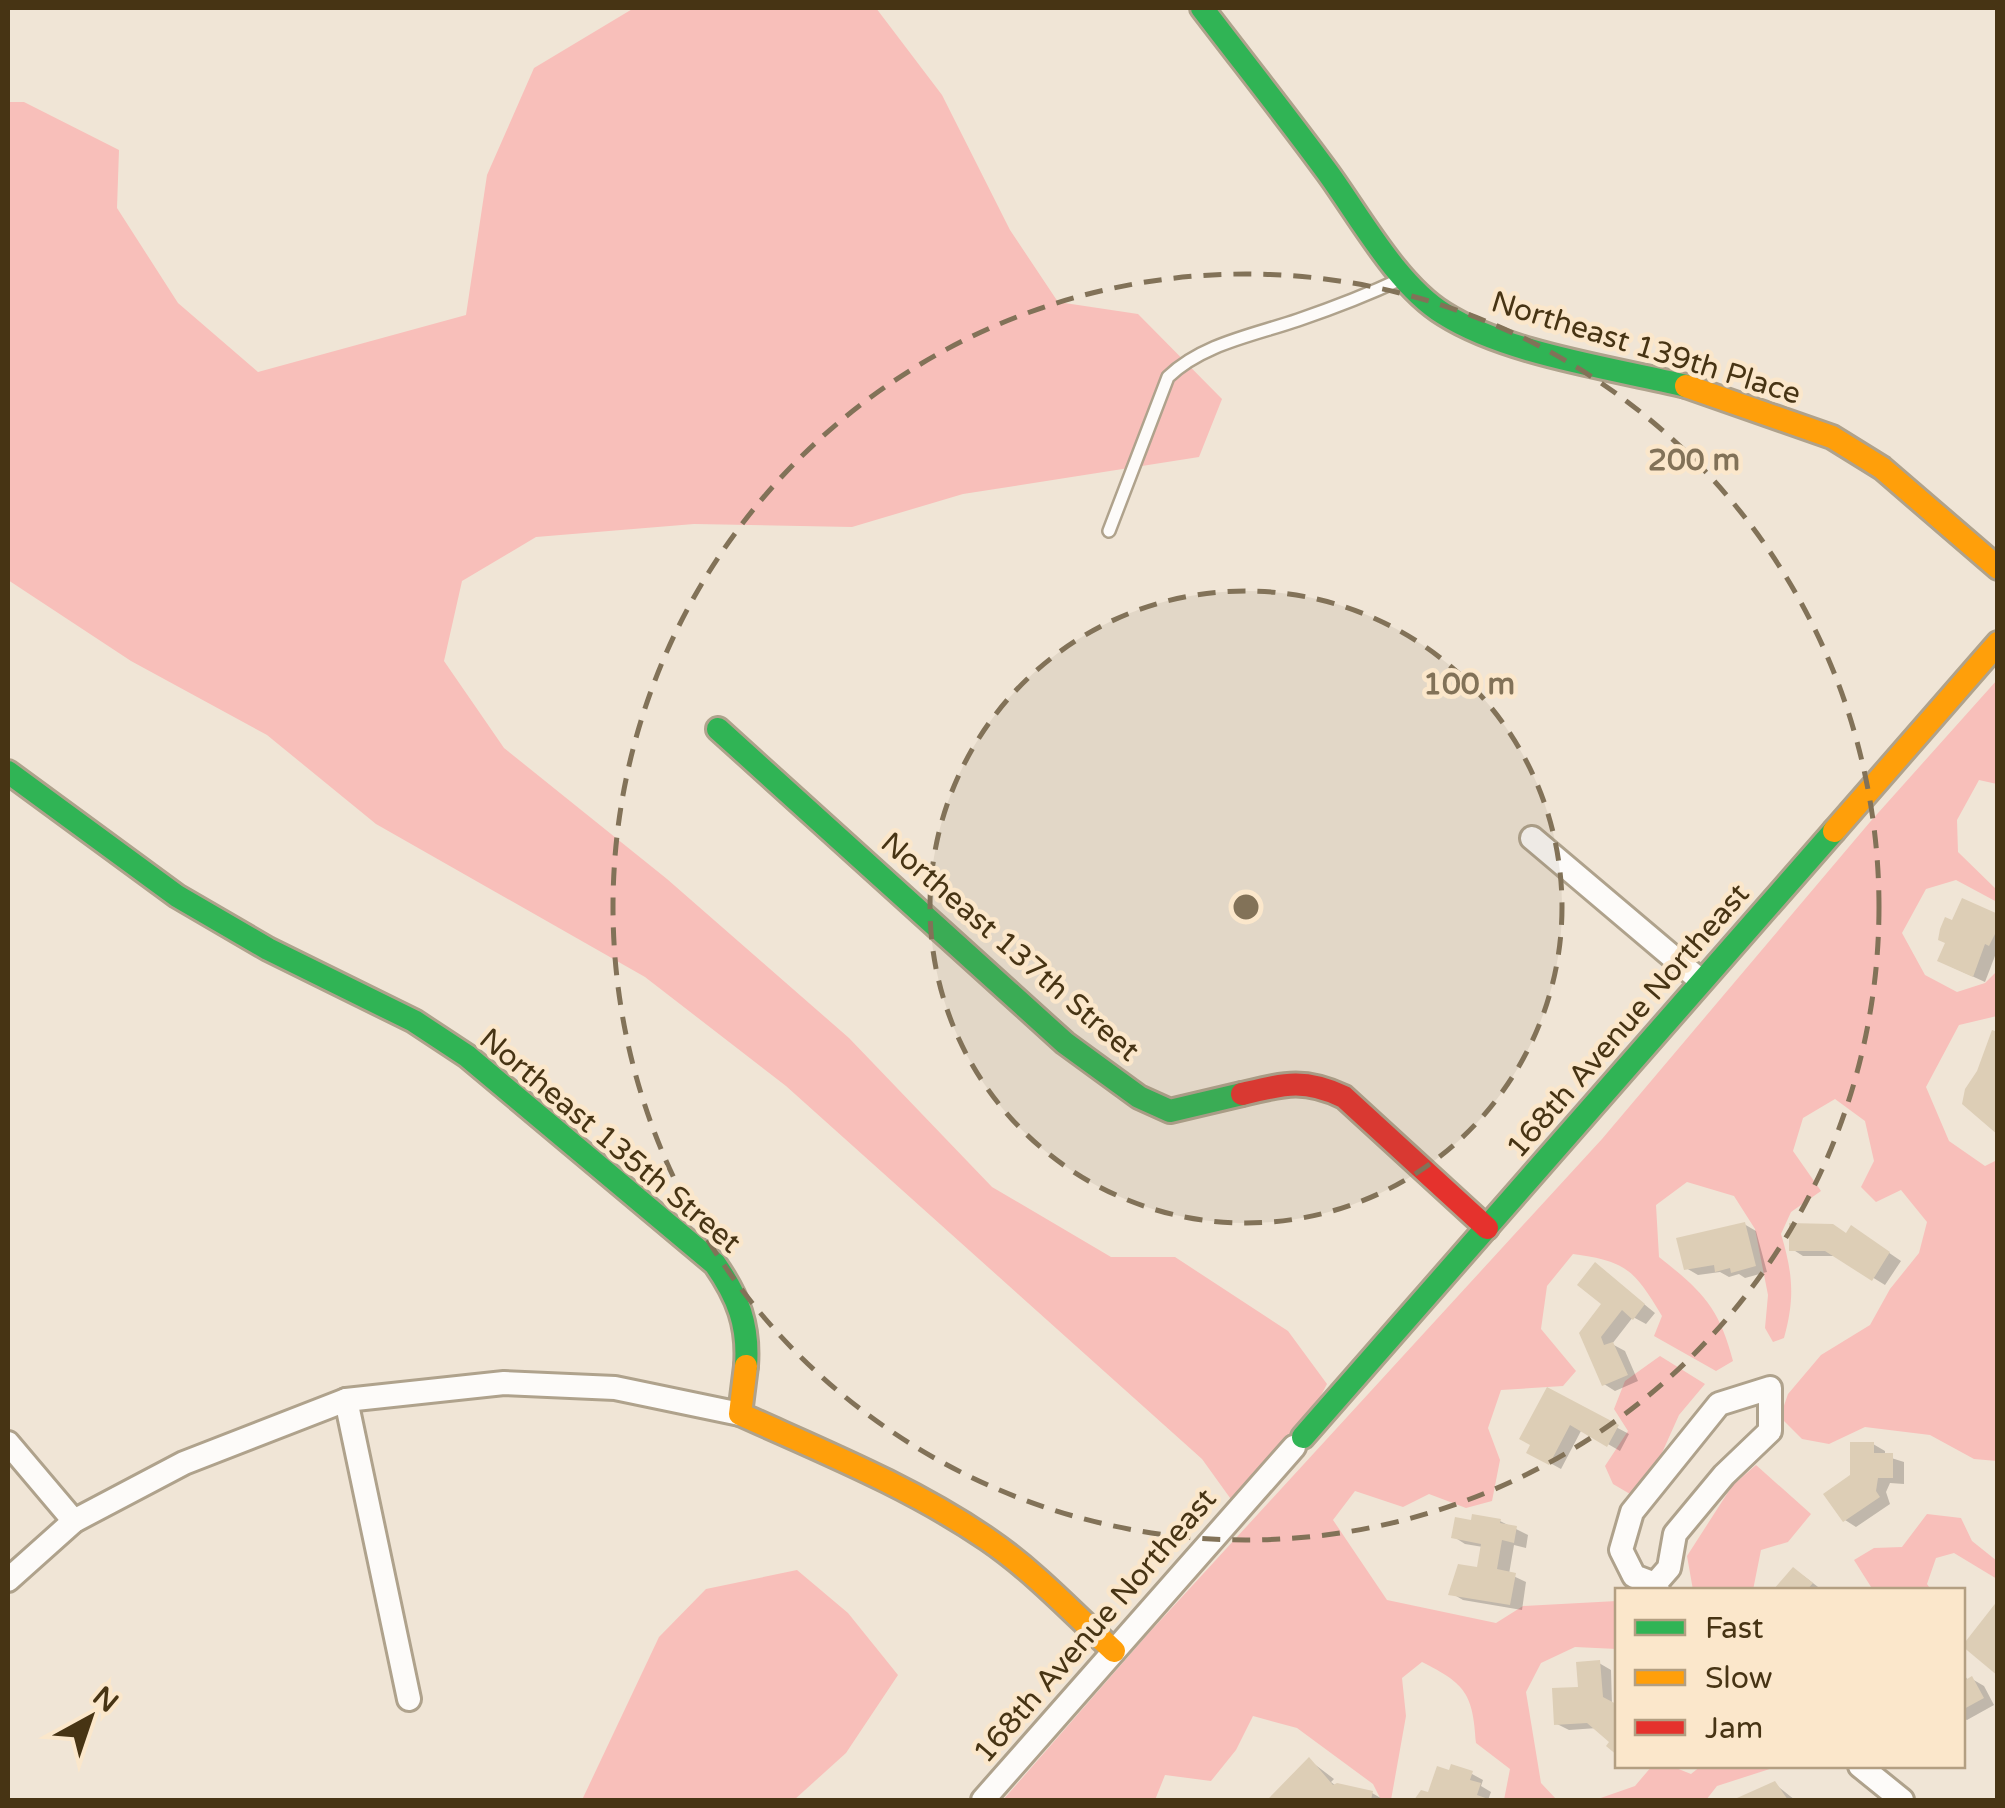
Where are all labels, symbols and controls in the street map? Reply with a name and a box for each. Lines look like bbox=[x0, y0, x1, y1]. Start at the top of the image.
street label: Northeast 139th Place bbox=[1487, 283, 1805, 413]
text: 200 m bbox=[1648, 442, 1740, 479]
text: 100 m bbox=[1423, 666, 1515, 703]
street label: Northeast 137th Street bbox=[873, 825, 1147, 1069]
street label: 168th Avenue Northeast bbox=[1499, 876, 1757, 1166]
centre of rings bbox=[1228, 889, 1264, 925]
street label: Northeast 135th Street bbox=[472, 1021, 748, 1261]
street label: 168th Avenue Northeast bbox=[966, 1481, 1224, 1771]
legend bbox=[1615, 1588, 1965, 1768]
text: Fast bbox=[1705, 1610, 1764, 1647]
text: Slow bbox=[1705, 1660, 1773, 1697]
north arrow bbox=[40, 1668, 140, 1768]
text: N bbox=[86, 1679, 125, 1720]
text: Jam bbox=[1705, 1710, 1763, 1747]

